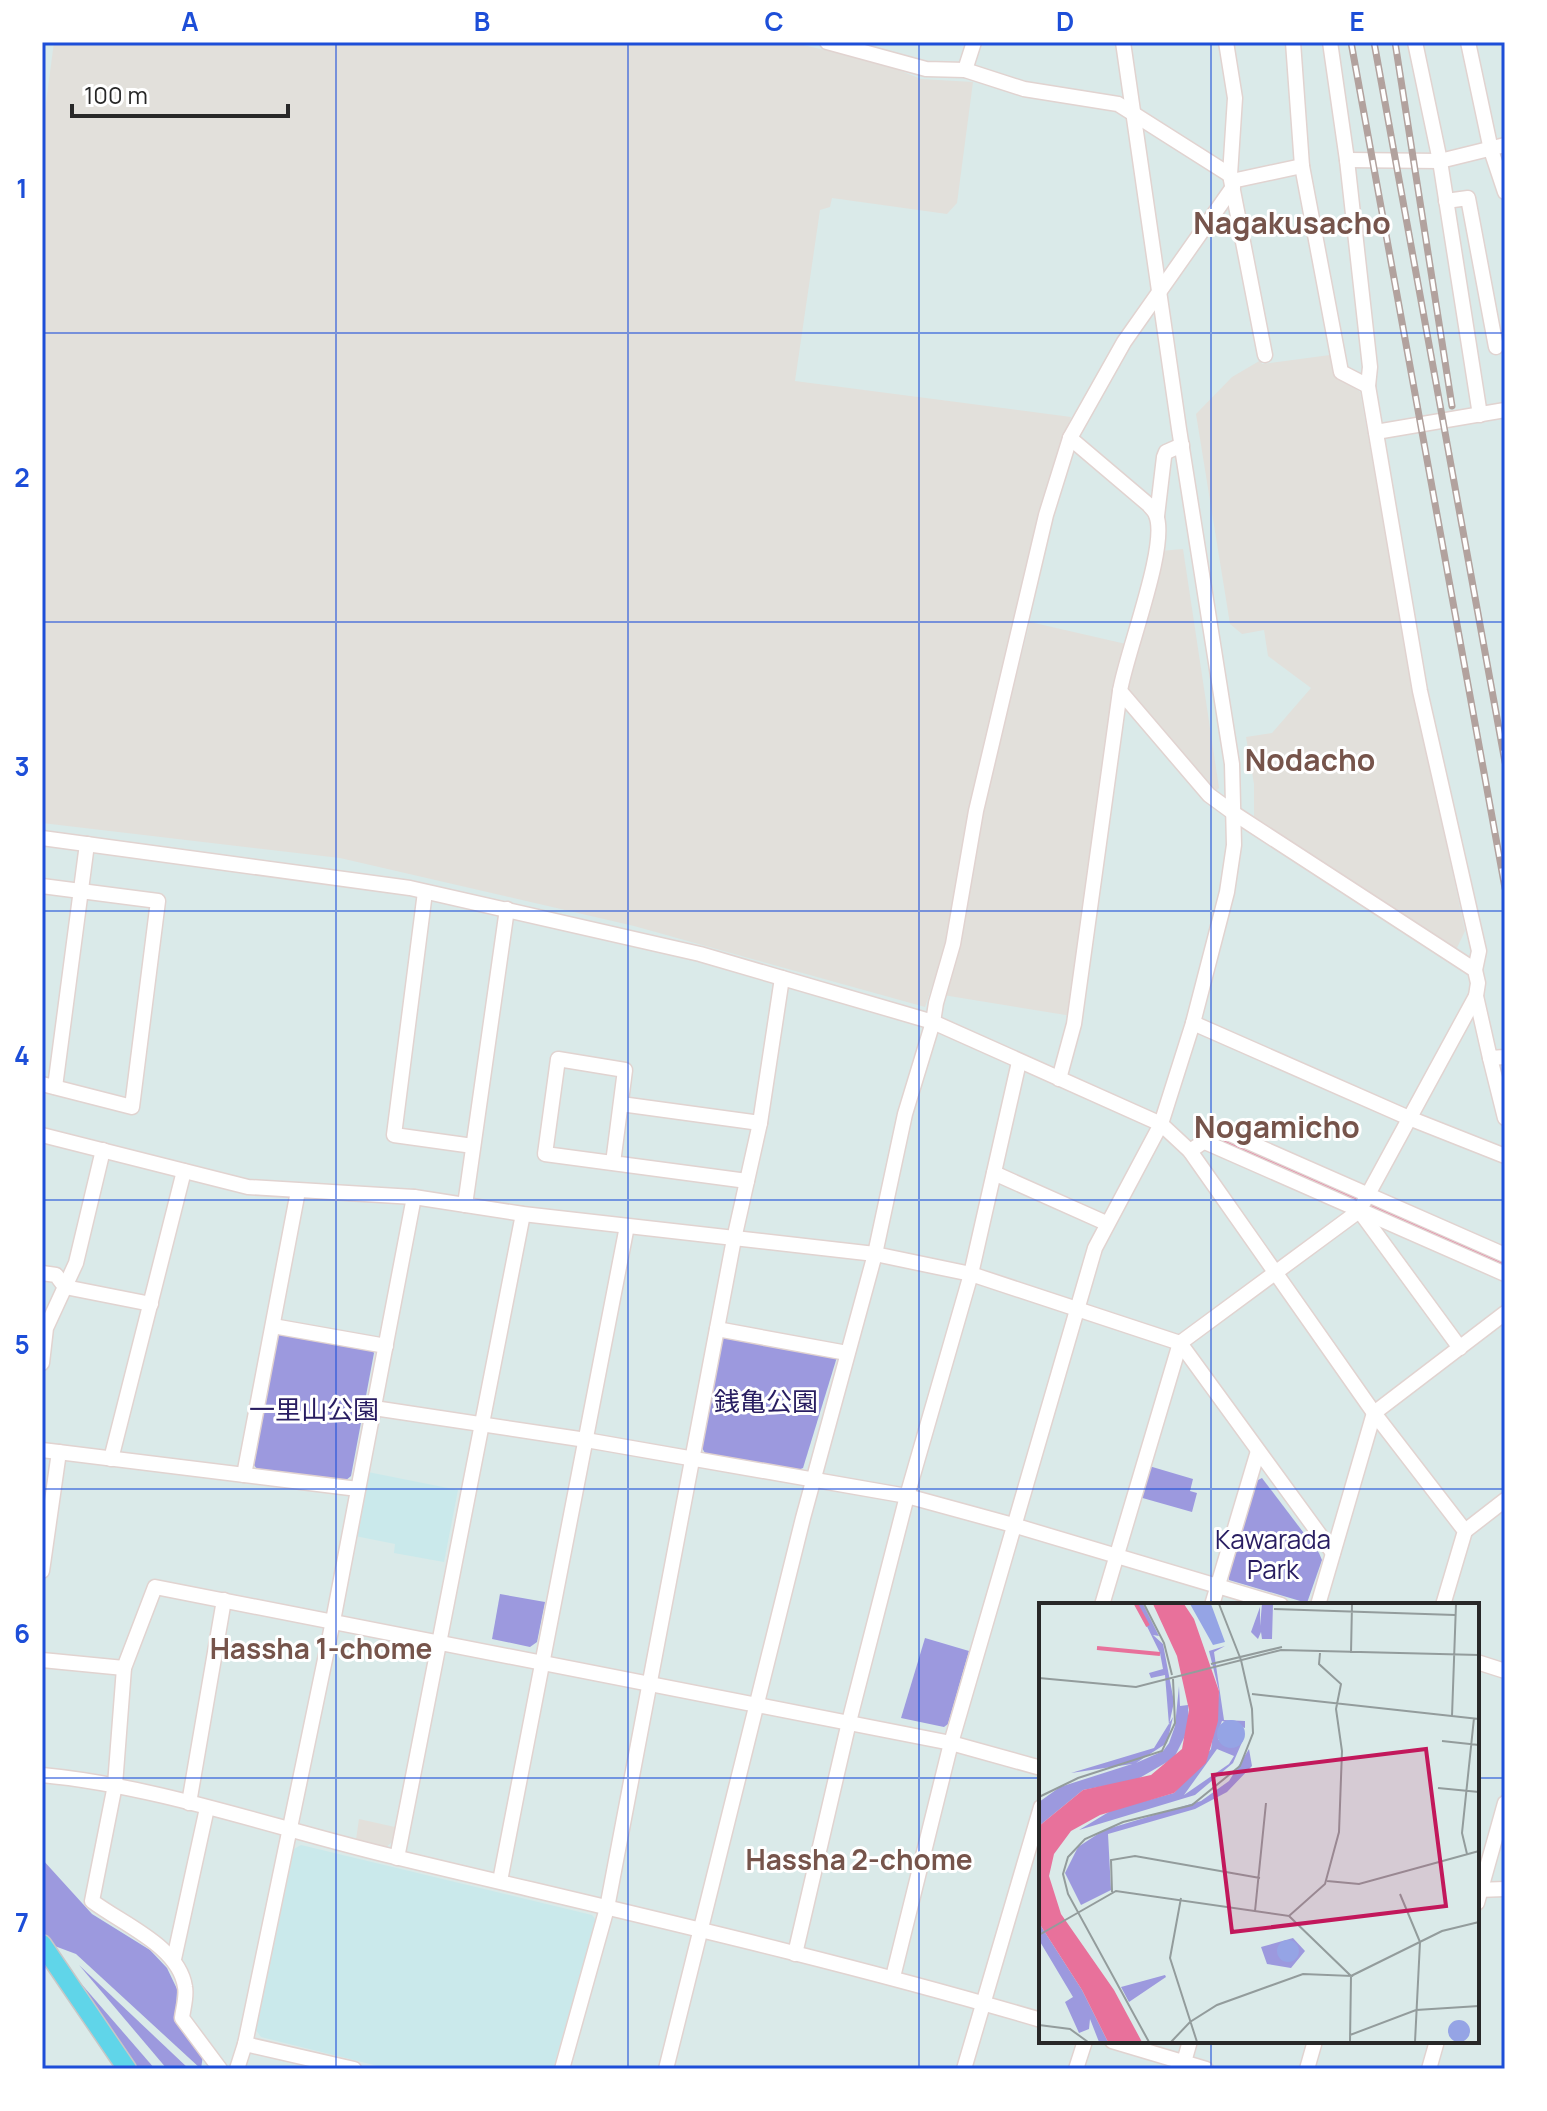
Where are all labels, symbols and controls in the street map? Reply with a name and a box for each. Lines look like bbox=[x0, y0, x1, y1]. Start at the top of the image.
text: A bbox=[181, 3, 199, 39]
text: B bbox=[474, 3, 490, 39]
text: C bbox=[764, 3, 784, 39]
text: D bbox=[1056, 3, 1074, 39]
text: E bbox=[1349, 3, 1365, 39]
scale bar bbox=[72, 68, 288, 118]
text: 100 m bbox=[84, 78, 148, 111]
text: 1 bbox=[16, 170, 28, 206]
district label: Nagakusacho bbox=[1193, 202, 1391, 243]
text: 2 bbox=[14, 459, 30, 495]
district label: Nodacho bbox=[1245, 739, 1375, 780]
text: 3 bbox=[14, 748, 30, 784]
text: 4 bbox=[14, 1037, 30, 1073]
district label: Nogamicho bbox=[1194, 1106, 1360, 1147]
text: 5 bbox=[14, 1326, 30, 1362]
park label: 銭亀公園 bbox=[714, 1383, 818, 1419]
park label: 一里山公園 bbox=[249, 1391, 379, 1427]
park label: Kawarada Park bbox=[1215, 1521, 1331, 1587]
inset map bbox=[1039, 1603, 1479, 2043]
text: 6 bbox=[14, 1615, 30, 1651]
district label: Hassha 1-chome bbox=[210, 1629, 432, 1667]
district label: Hassha 2-chome bbox=[745, 1840, 973, 1878]
text: 7 bbox=[15, 1904, 29, 1940]

